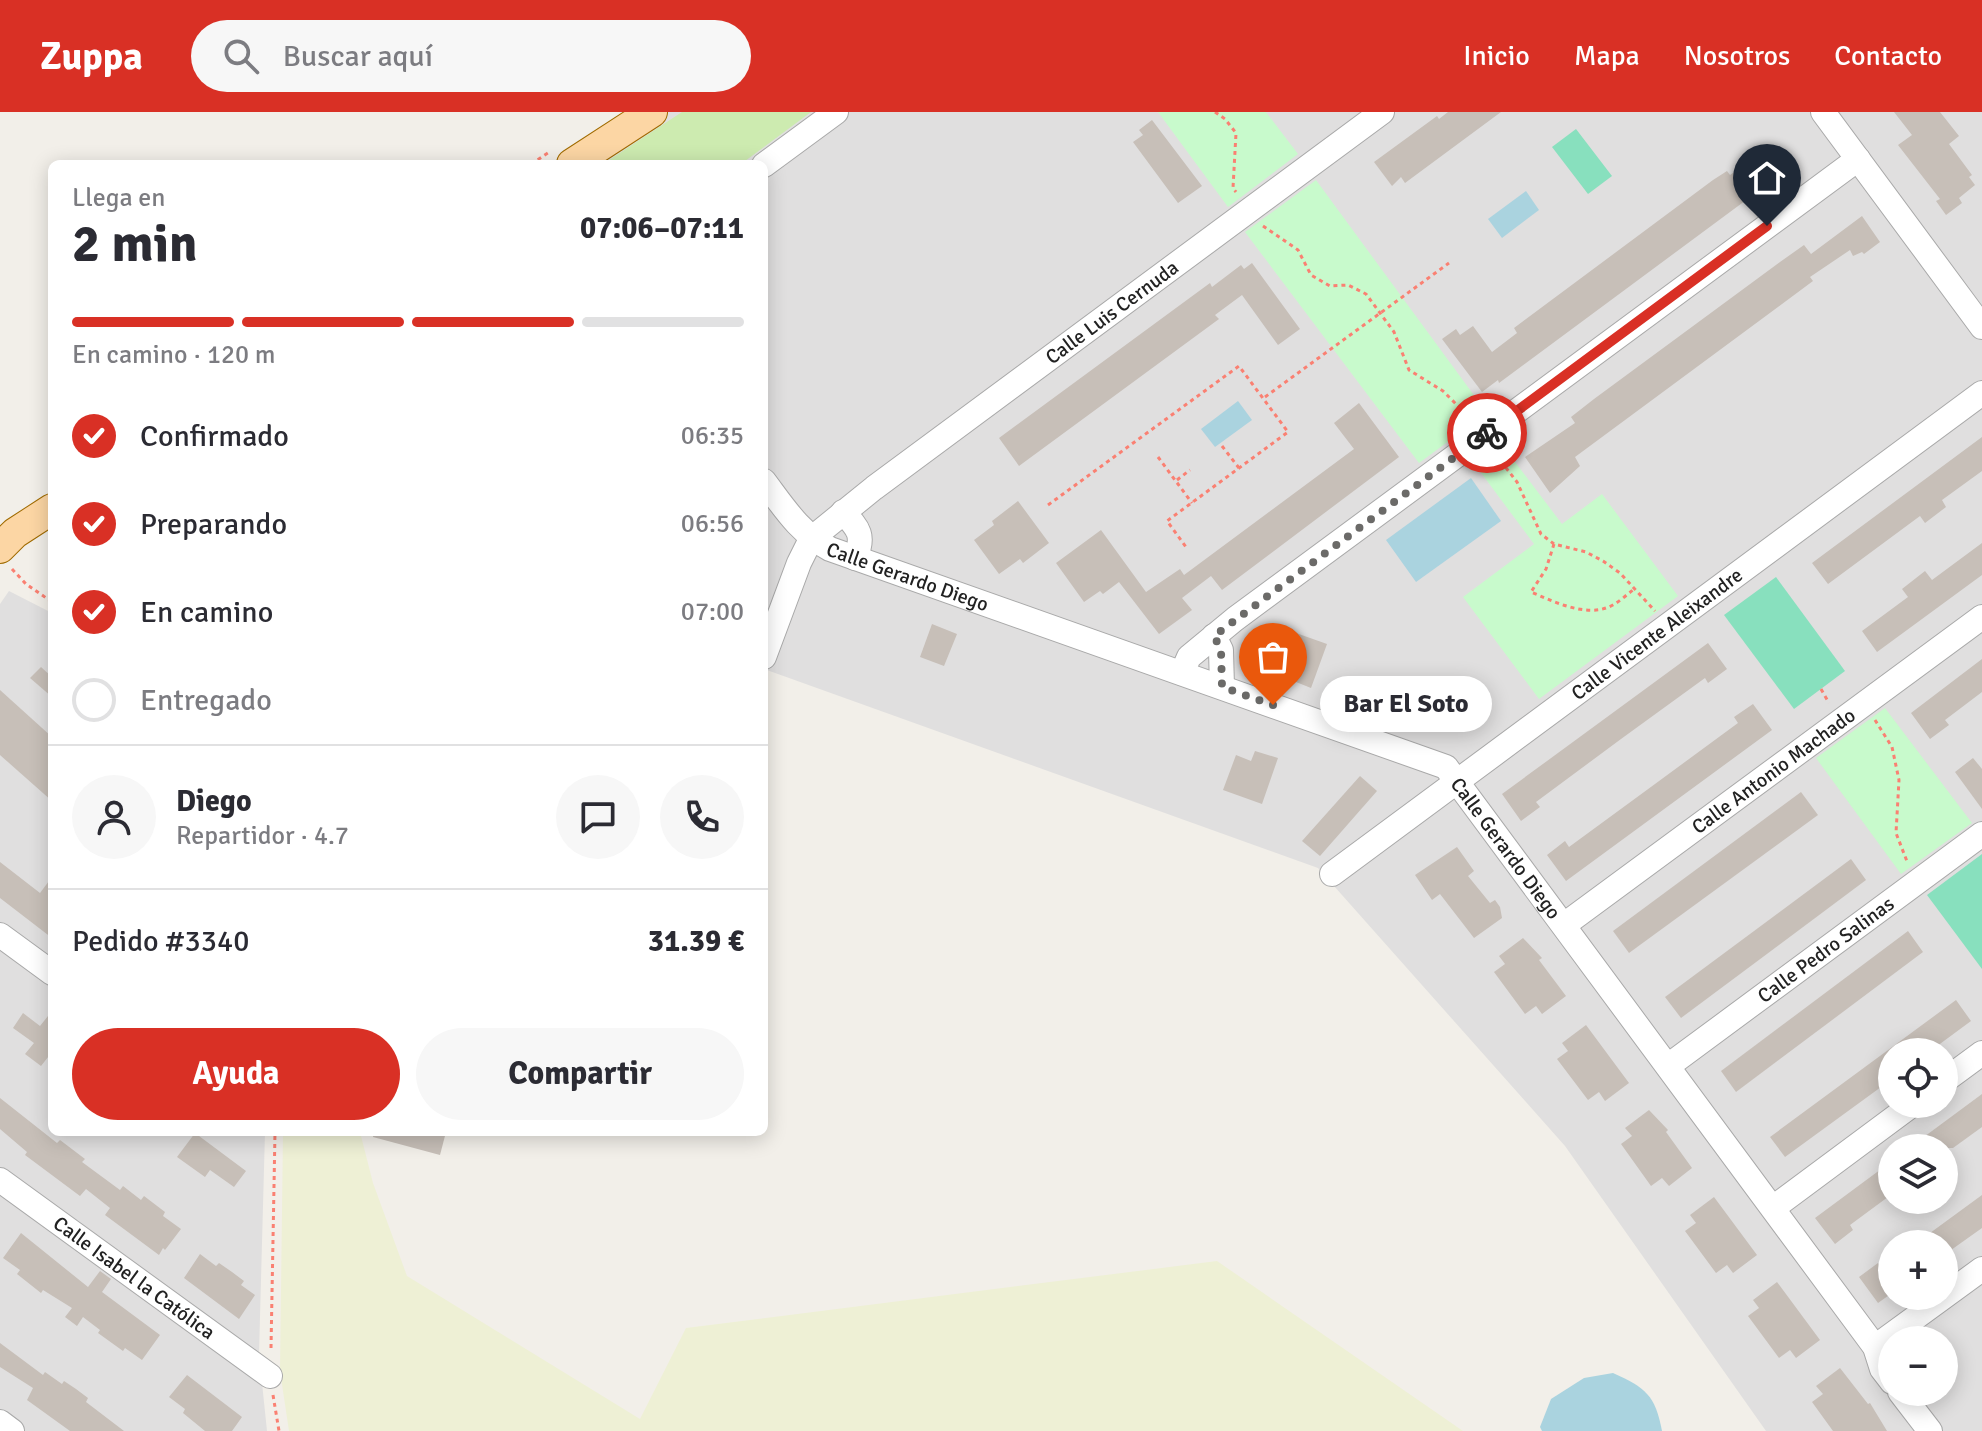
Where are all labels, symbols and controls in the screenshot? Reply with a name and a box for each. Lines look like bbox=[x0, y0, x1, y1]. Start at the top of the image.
search box bbox=[191, 20, 751, 92]
text: Zuppa bbox=[40, 33, 143, 80]
icon: search bbox=[219, 34, 263, 78]
text: Buscar aquí bbox=[283, 38, 433, 75]
text: Inicio bbox=[1463, 39, 1530, 73]
text: Mapa bbox=[1574, 39, 1640, 73]
text: Nosotros bbox=[1684, 39, 1790, 73]
text: Contacto bbox=[1834, 39, 1942, 73]
pin bbox=[1733, 144, 1801, 226]
icon: home bbox=[1745, 156, 1789, 200]
text: Llega en bbox=[72, 182, 166, 214]
text: 07:06–07:11 bbox=[580, 210, 744, 247]
text: 2 min bbox=[72, 212, 198, 276]
street label: Calle Luis Cernuda bbox=[1040, 255, 1183, 369]
text: En camino · 120 m bbox=[72, 339, 275, 371]
courier bbox=[1447, 393, 1527, 473]
icon: bike bbox=[1465, 411, 1509, 455]
icon: check bbox=[72, 414, 116, 458]
text: Confirmado bbox=[140, 418, 289, 455]
text: 06:35 bbox=[681, 420, 744, 452]
icon: check bbox=[72, 502, 116, 546]
text: Preparando bbox=[140, 506, 287, 543]
text: 06:56 bbox=[681, 508, 744, 540]
street label: Calle Gerardo Diego bbox=[823, 536, 992, 617]
street label: Calle Vicente Aleixandre bbox=[1566, 562, 1747, 705]
icon: check bbox=[72, 590, 116, 634]
text: En camino bbox=[140, 594, 273, 631]
text: 07:00 bbox=[681, 596, 744, 628]
pin bbox=[1239, 623, 1307, 705]
icon: bag bbox=[1251, 635, 1295, 679]
callout: Bar El Soto bbox=[1321, 677, 1493, 733]
text: Entregado bbox=[140, 682, 272, 719]
text: Bar El Soto bbox=[1343, 688, 1469, 720]
street label: Calle Antonio Machado bbox=[1687, 702, 1860, 839]
street label: Calle Gerardo Diego bbox=[1445, 772, 1567, 924]
button: person bbox=[72, 775, 156, 859]
button: chat bbox=[556, 775, 640, 859]
button: phone bbox=[660, 775, 744, 859]
text: Diego bbox=[176, 783, 252, 820]
text: Repartidor · 4.7 bbox=[176, 820, 349, 852]
street label: Calle Pedro Salinas bbox=[1753, 891, 1899, 1008]
text: Pedido #3340 bbox=[72, 923, 249, 960]
text: 31.39 € bbox=[648, 923, 744, 960]
button: Ayuda bbox=[72, 1028, 400, 1120]
button: Compartir bbox=[416, 1028, 744, 1120]
map controls bbox=[1878, 1038, 1958, 1406]
button: locate bbox=[1878, 1038, 1958, 1118]
button: layers bbox=[1878, 1134, 1958, 1214]
street label: Calle Isabel la Católica bbox=[49, 1210, 220, 1345]
button: + bbox=[1878, 1230, 1958, 1310]
button: − bbox=[1878, 1326, 1958, 1406]

